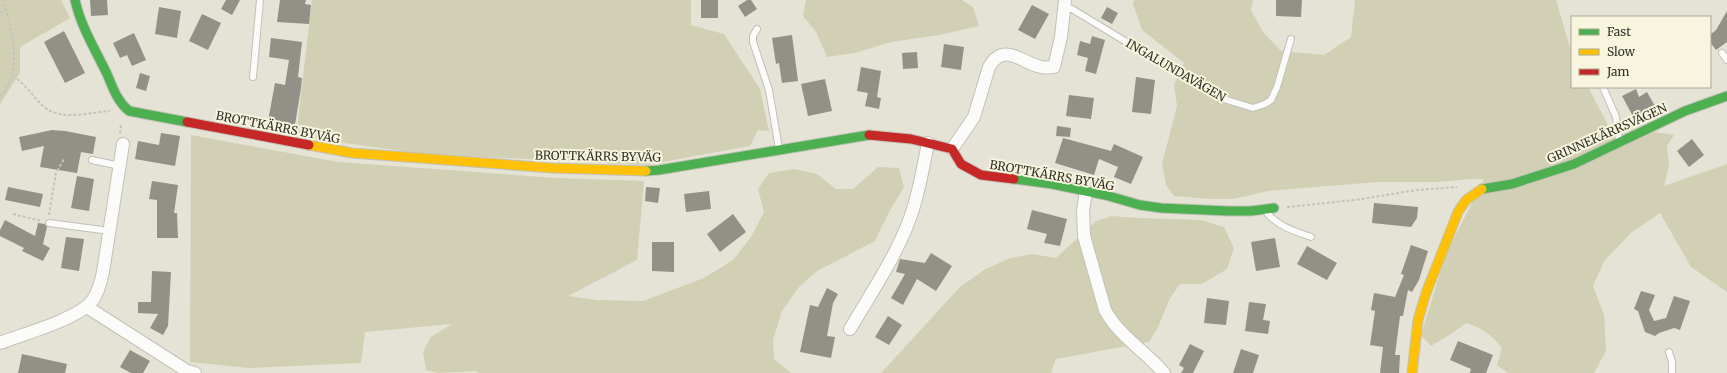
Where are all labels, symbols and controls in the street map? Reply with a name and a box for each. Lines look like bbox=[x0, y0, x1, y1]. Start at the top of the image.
legend bbox=[1571, 16, 1711, 88]
text: Fast bbox=[1607, 24, 1631, 39]
street label: INGALUNDAVÄGEN bbox=[1123, 35, 1229, 105]
text: Slow bbox=[1607, 44, 1636, 59]
text: Jam bbox=[1606, 64, 1630, 79]
street label: GRINNEKÄRRSVÄGEN bbox=[1545, 99, 1670, 166]
street label: BROTTKÄRRS BYVÄG bbox=[215, 108, 342, 146]
street label: BROTTKÄRRS BYVÄG bbox=[535, 147, 662, 165]
street label: BROTTKÄRRS BYVÄG bbox=[989, 157, 1116, 193]

